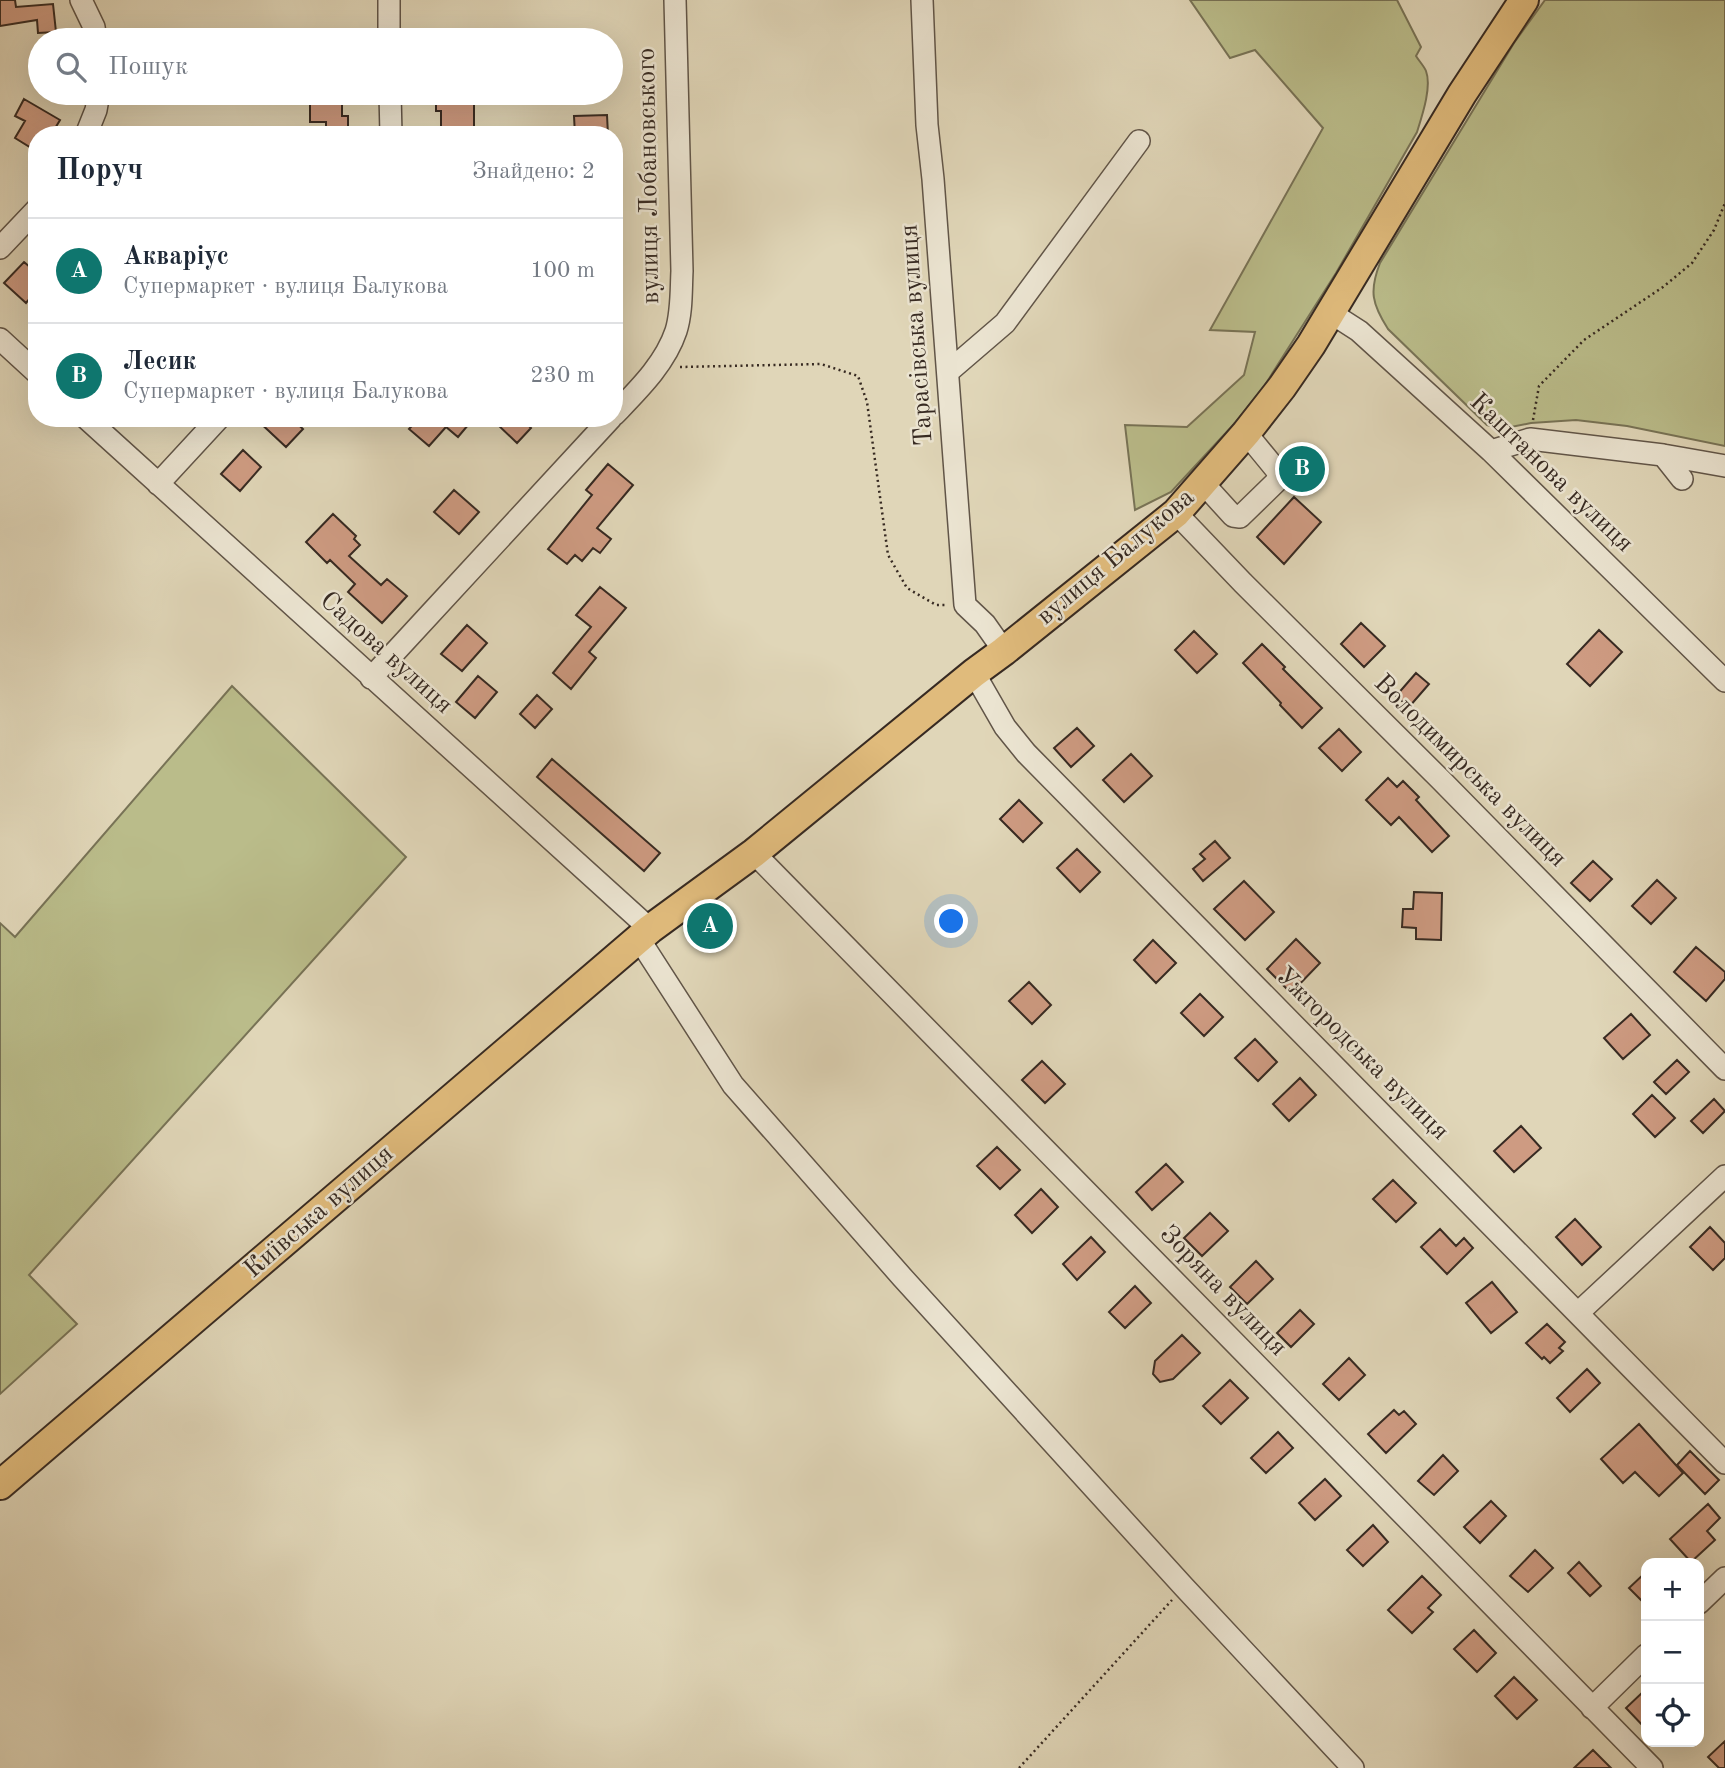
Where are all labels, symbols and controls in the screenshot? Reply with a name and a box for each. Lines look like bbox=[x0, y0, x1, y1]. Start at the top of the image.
search box bbox=[28, 28, 623, 105]
icon: search bbox=[52, 48, 90, 86]
street label: вулиця Лобановського bbox=[634, 48, 664, 304]
text: Пошук bbox=[108, 54, 188, 80]
text: Поруч bbox=[56, 156, 143, 186]
text: Знайдено: 2 bbox=[472, 160, 595, 183]
street label: Тарасівська вулиця bbox=[896, 223, 938, 447]
text: Акваріус bbox=[123, 244, 229, 270]
text: A bbox=[70, 259, 88, 282]
text: 100 m bbox=[530, 259, 595, 282]
text: Супермаркет · вулиця Балукова bbox=[123, 275, 448, 298]
text: Лесик bbox=[123, 349, 196, 375]
text: B bbox=[71, 364, 87, 387]
text: 230 m bbox=[530, 364, 595, 387]
text: Супермаркет · вулиця Балукова bbox=[123, 380, 448, 403]
street label: Каштанова вулиця bbox=[1464, 389, 1638, 557]
pin: B bbox=[1279, 443, 1325, 495]
street label: вулиця Балукова bbox=[1032, 484, 1200, 630]
street label: Садова вулиця bbox=[315, 587, 457, 719]
street label: Володимирська вулиця bbox=[1369, 670, 1571, 872]
pin: A bbox=[687, 900, 733, 952]
your location bbox=[934, 904, 968, 938]
street label: Ужгородська вулиця bbox=[1271, 963, 1453, 1145]
street label: Київська вулиця bbox=[240, 1141, 398, 1283]
street label: Зоряна вулиця bbox=[1155, 1221, 1291, 1361]
map controls bbox=[1641, 1558, 1704, 1747]
button: + bbox=[1641, 1558, 1704, 1621]
button: − bbox=[1641, 1621, 1704, 1684]
button: locate bbox=[1641, 1684, 1704, 1747]

